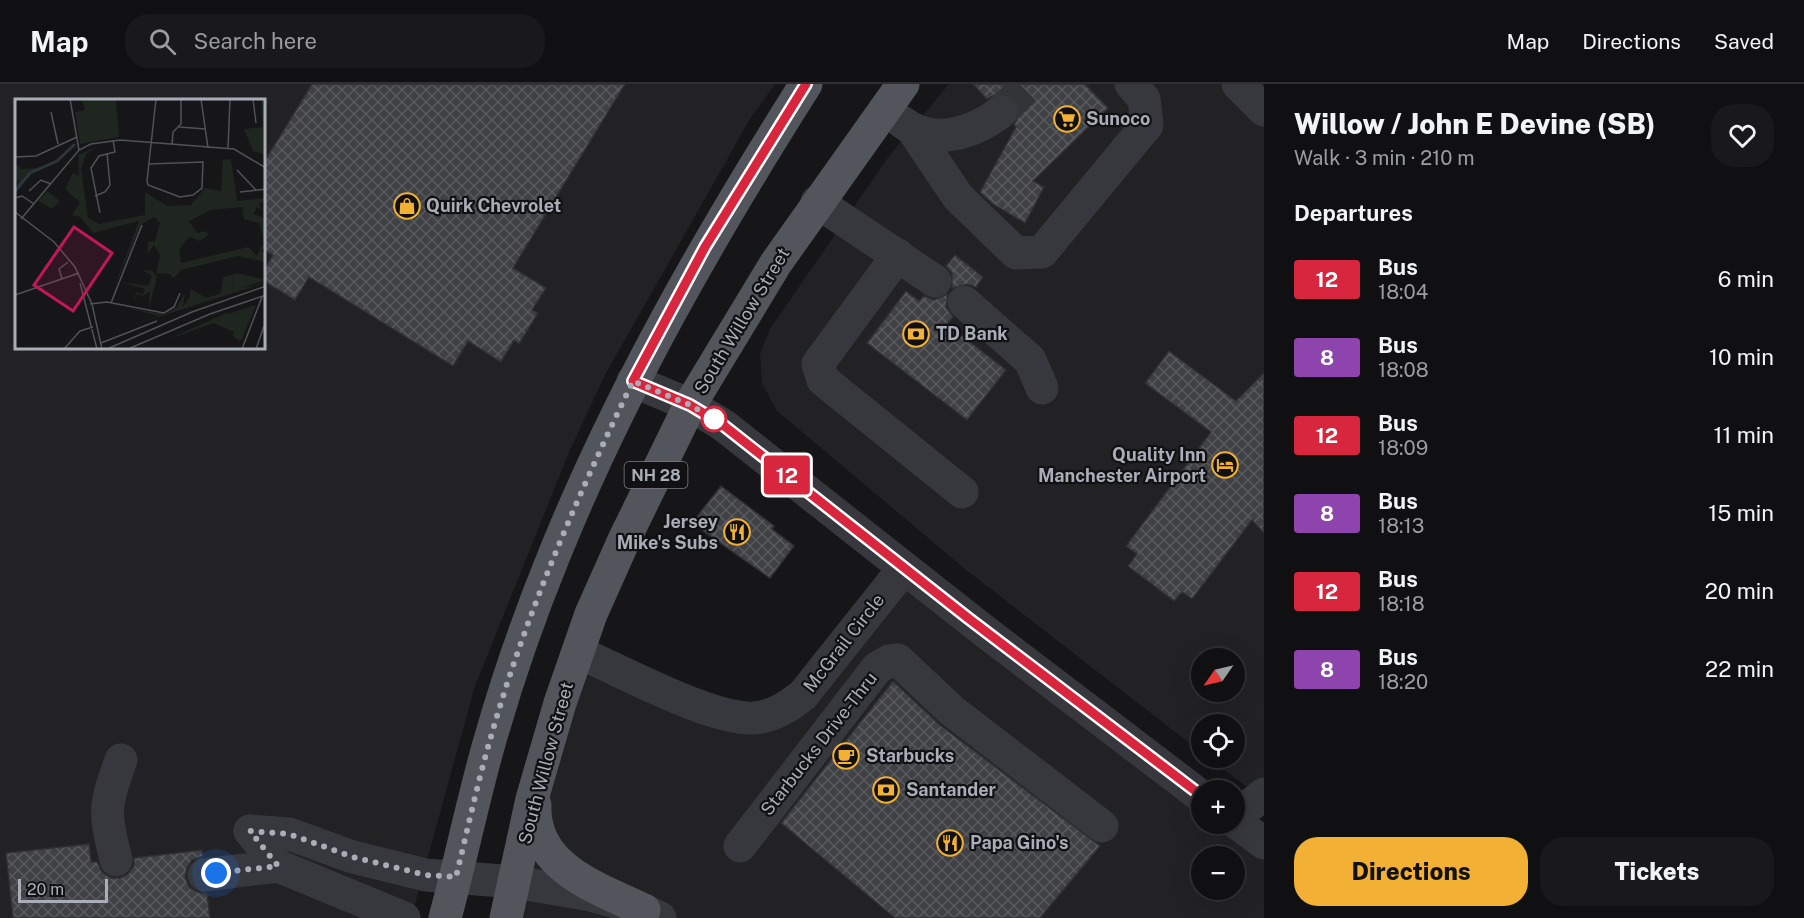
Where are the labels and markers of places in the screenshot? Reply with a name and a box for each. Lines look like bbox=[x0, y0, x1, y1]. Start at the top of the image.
supermarket icon: Sunoco bbox=[1052, 104, 1082, 134]
place label: Sunoco bbox=[1086, 108, 1150, 129]
shop icon: Quirk Chevrolet bbox=[392, 191, 422, 221]
place label: Quirk Chevrolet bbox=[426, 195, 561, 216]
bank icon: TD Bank bbox=[901, 319, 931, 349]
place label: TD Bank bbox=[936, 323, 1008, 344]
unlabelled marker bbox=[701, 406, 727, 432]
place label: Quality Inn Manchester Airport bbox=[1038, 444, 1206, 486]
hotel icon: Quality Inn Manchester Airport bbox=[1210, 450, 1240, 480]
place label: Jersey Mike's Subs bbox=[617, 511, 718, 553]
restaurant icon: Jersey Mike's Subs bbox=[722, 517, 752, 547]
cafe icon: Starbucks bbox=[831, 741, 861, 771]
place label: Starbucks bbox=[866, 745, 954, 766]
bank icon: Santander bbox=[871, 775, 901, 805]
place label: Santander bbox=[906, 779, 997, 800]
restaurant icon: Papa Gino's bbox=[935, 828, 965, 858]
place label: Papa Gino's bbox=[970, 832, 1068, 853]

